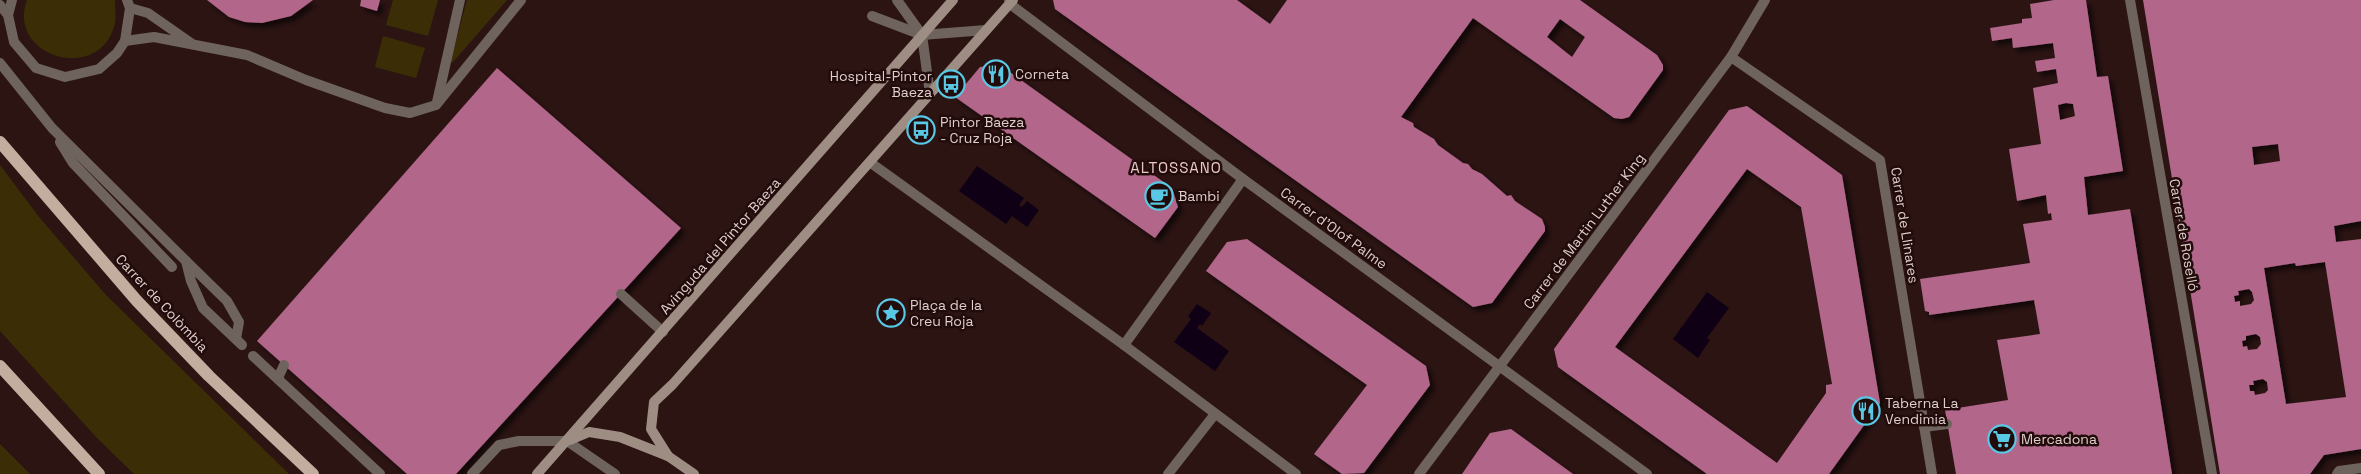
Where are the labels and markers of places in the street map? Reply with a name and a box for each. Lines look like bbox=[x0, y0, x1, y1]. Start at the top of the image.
restaurant icon: Corneta bbox=[981, 59, 1011, 89]
place label: Corneta bbox=[1015, 65, 1069, 83]
place label: Hospital-Pintor Baeza bbox=[830, 67, 932, 101]
bus stop icon: Hospital-Pintor Baeza bbox=[936, 69, 966, 99]
place label: Pintor Baeza - Cruz Roja bbox=[940, 113, 1024, 147]
bus stop icon: Pintor Baeza - Cruz Roja bbox=[906, 115, 936, 145]
cafe icon: Bambi bbox=[1144, 181, 1174, 211]
place label: Bambi bbox=[1178, 187, 1220, 205]
place label: Plaça de la Creu Roja bbox=[910, 296, 982, 330]
place icon: Plaça de la Creu Roja bbox=[876, 298, 906, 328]
place label: Taberna La Vendimia bbox=[1885, 394, 1959, 428]
restaurant icon: Taberna La Vendimia bbox=[1851, 396, 1881, 426]
supermarket icon: Mercadona bbox=[1987, 424, 2017, 454]
place label: Mercadona bbox=[2021, 430, 2097, 448]

